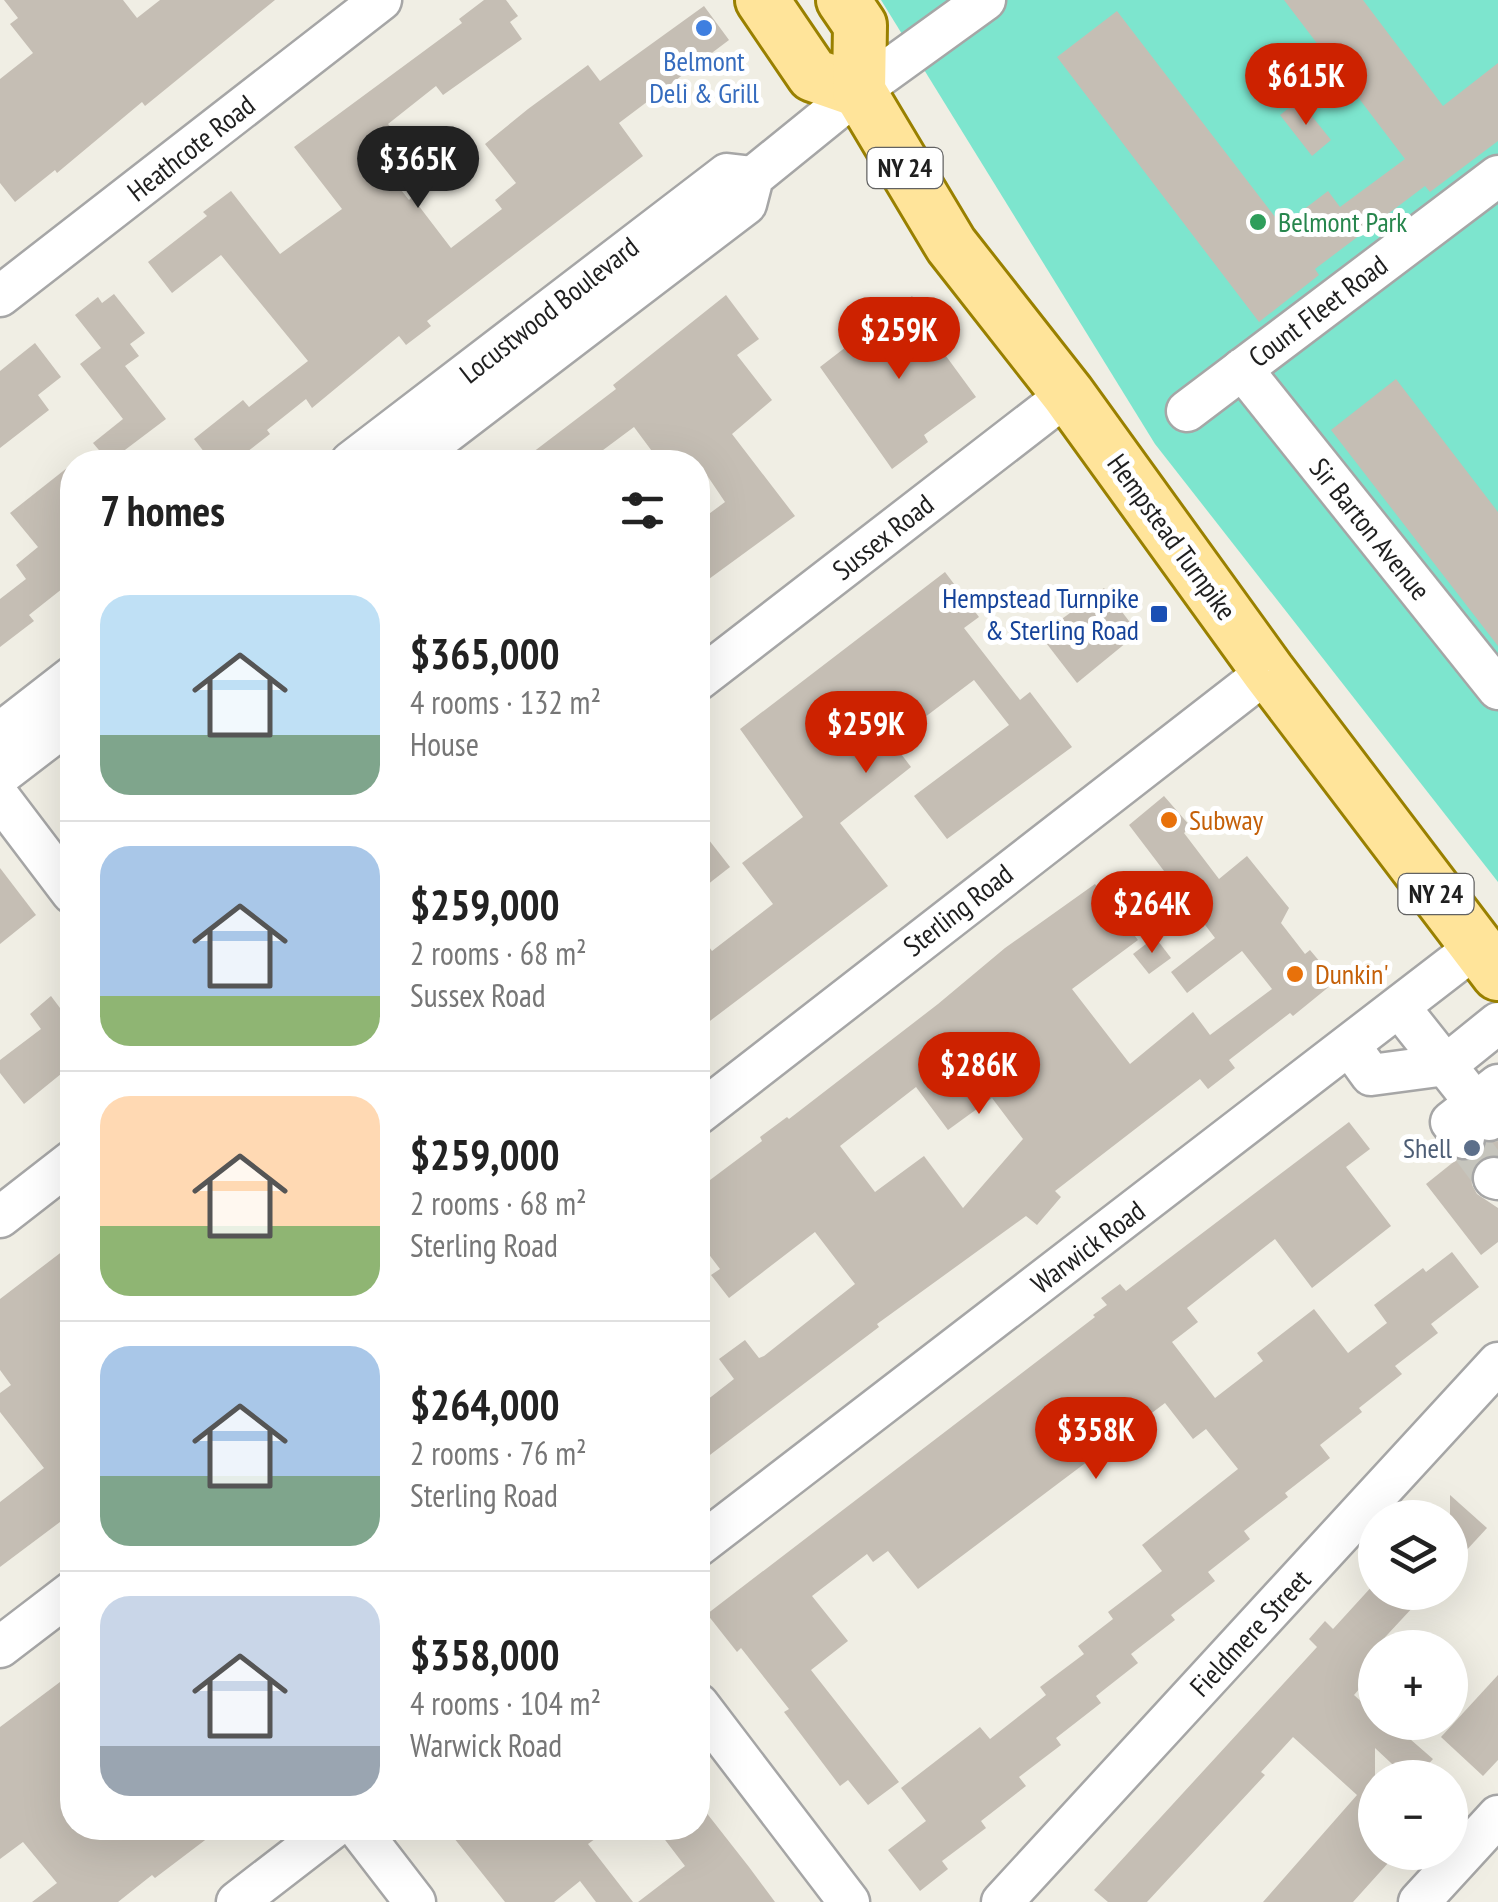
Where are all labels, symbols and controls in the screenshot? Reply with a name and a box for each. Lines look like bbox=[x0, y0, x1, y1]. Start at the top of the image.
marker: Belmont Deli & Grill bbox=[693, 17, 715, 39]
place label: Belmont Deli & Grill bbox=[649, 42, 759, 111]
pin: $615K bbox=[1236, 43, 1376, 128]
text: $615K bbox=[1267, 54, 1345, 96]
street label: Heathcote Road bbox=[119, 86, 262, 209]
pin: $365K bbox=[348, 126, 488, 211]
text: $365K bbox=[379, 137, 457, 179]
road number: NY 24 bbox=[868, 148, 942, 188]
place label: Belmont Park bbox=[1278, 203, 1407, 240]
marker: Belmont Park bbox=[1247, 211, 1269, 233]
street label: Locustwood Boulevard bbox=[452, 228, 646, 391]
street label: Count Fleet Road bbox=[1241, 246, 1395, 375]
pin: $259K bbox=[829, 297, 969, 382]
text: $259K bbox=[860, 308, 938, 350]
street label: Hempstead Turnpike bbox=[1100, 446, 1245, 627]
street label: Sir Barton Avenue bbox=[1302, 450, 1439, 607]
text: 7 homes bbox=[100, 483, 225, 538]
icon: filters bbox=[615, 483, 670, 538]
street label: Sussex Road bbox=[825, 485, 941, 588]
place label: Hempstead Turnpike & Sterling Road bbox=[942, 579, 1139, 648]
marker: Hempstead Turnpike & Sterling Road bbox=[1148, 603, 1170, 625]
text: $365,000 bbox=[410, 626, 560, 681]
icon: home bbox=[180, 635, 300, 755]
text: 4 rooms · 132 m² bbox=[410, 681, 601, 723]
pin: $259K bbox=[796, 691, 936, 776]
text: $259K bbox=[827, 702, 905, 744]
text: House bbox=[410, 723, 479, 765]
place label: Subway bbox=[1189, 801, 1264, 838]
marker: Subway bbox=[1158, 809, 1180, 831]
street label: Sterling Road bbox=[895, 855, 1020, 964]
pin: $264K bbox=[1082, 871, 1222, 956]
road number: NY 24 bbox=[1398, 874, 1474, 914]
text: $259,000 bbox=[410, 877, 560, 932]
text: $264K bbox=[1113, 882, 1191, 924]
icon: home bbox=[180, 886, 300, 1006]
text: 2 rooms · 68 m² bbox=[410, 932, 587, 974]
place label: Dunkin' bbox=[1315, 955, 1388, 992]
marker: Dunkin' bbox=[1284, 963, 1306, 985]
text: Sussex Road bbox=[410, 974, 546, 1016]
pin: $286K bbox=[909, 1032, 1049, 1117]
text: $286K bbox=[940, 1043, 1018, 1085]
text: $259,000 bbox=[410, 1127, 560, 1182]
place label: Shell bbox=[1403, 1129, 1452, 1166]
icon: home bbox=[180, 1136, 300, 1256]
marker: Shell bbox=[1461, 1137, 1483, 1159]
text: 2 rooms · 68 m² bbox=[410, 1182, 587, 1224]
street label: Warwick Road bbox=[1023, 1192, 1152, 1301]
text: Sterling Road bbox=[410, 1224, 558, 1266]
text: $264,000 bbox=[410, 1377, 560, 1432]
icon: home bbox=[180, 1386, 300, 1506]
pin: $358K bbox=[1026, 1397, 1166, 1482]
text: $358K bbox=[1057, 1408, 1135, 1450]
text: 2 rooms · 76 m² bbox=[410, 1432, 587, 1474]
text: Sterling Road bbox=[410, 1474, 558, 1516]
map controls bbox=[1358, 1500, 1468, 1870]
button: layers bbox=[1358, 1500, 1468, 1610]
street label: Fieldmere Street bbox=[1181, 1561, 1318, 1704]
text: $358,000 bbox=[410, 1627, 560, 1682]
button: + bbox=[1358, 1630, 1468, 1740]
icon: home bbox=[180, 1636, 300, 1756]
text: 4 rooms · 104 m² bbox=[410, 1682, 601, 1724]
text: Warwick Road bbox=[410, 1724, 562, 1766]
button: − bbox=[1358, 1760, 1468, 1870]

